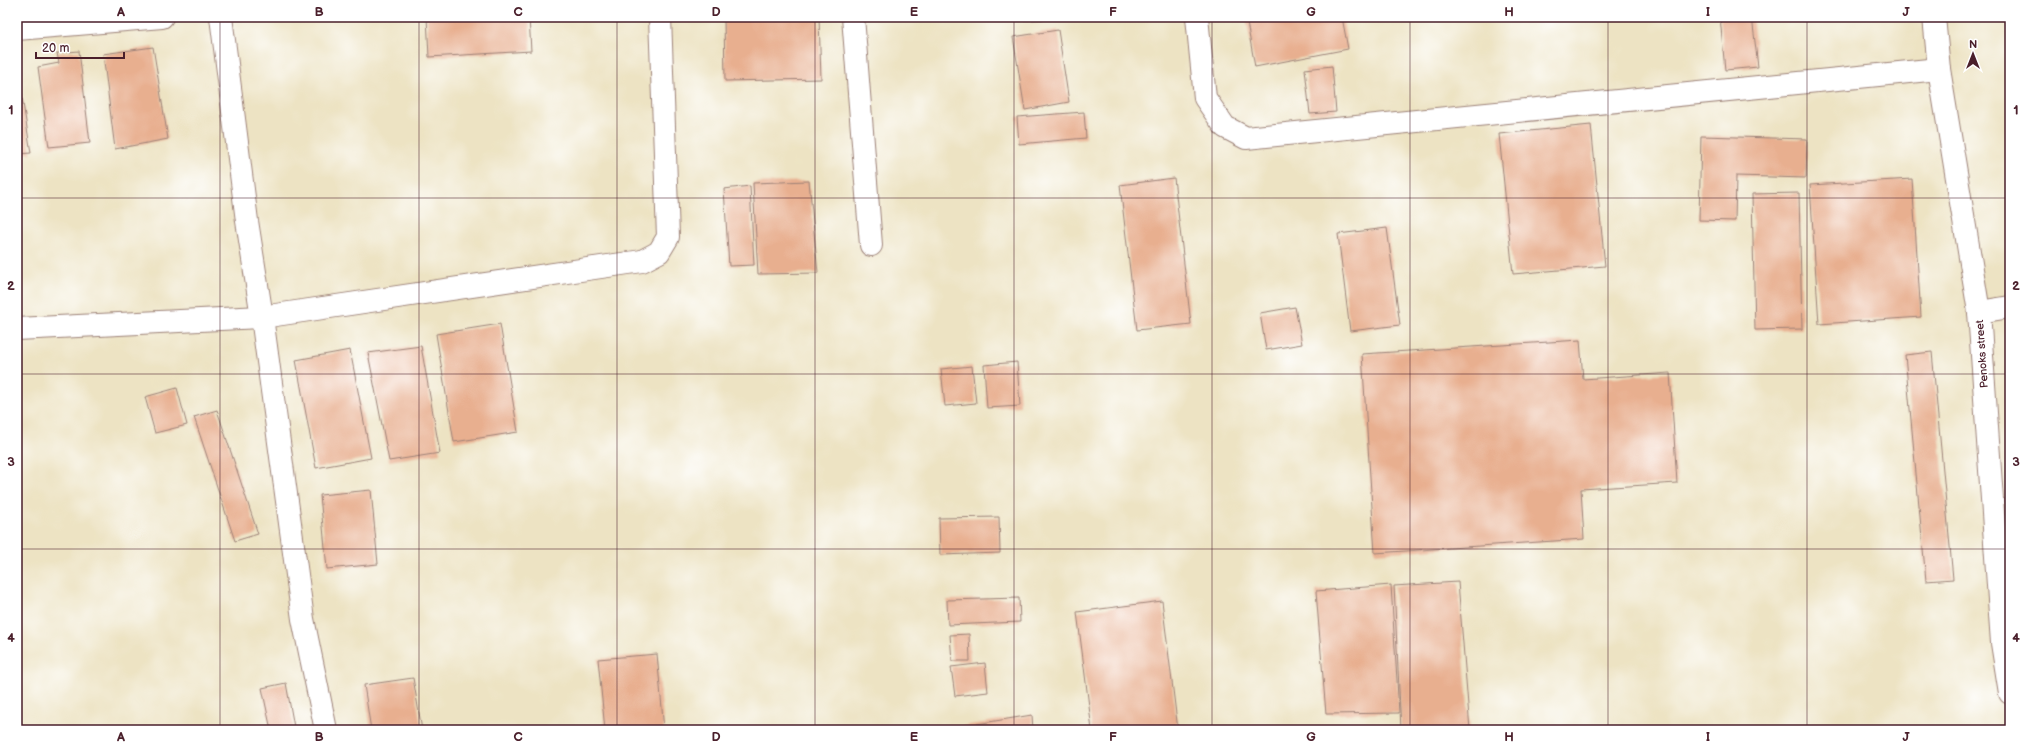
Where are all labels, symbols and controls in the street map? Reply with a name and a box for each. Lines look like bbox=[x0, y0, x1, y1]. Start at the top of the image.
text: A bbox=[116, 4, 125, 20]
text: B bbox=[314, 4, 324, 20]
text: C bbox=[513, 4, 523, 20]
text: D bbox=[711, 4, 721, 20]
text: E bbox=[910, 4, 919, 20]
text: F bbox=[1109, 4, 1117, 20]
text: G bbox=[1306, 4, 1316, 20]
text: H bbox=[1504, 4, 1514, 20]
text: I bbox=[1706, 4, 1710, 20]
text: J bbox=[1902, 4, 1910, 20]
scale bar bbox=[36, 34, 124, 60]
north arrow bbox=[1953, 34, 1993, 74]
text: N bbox=[1969, 38, 1977, 51]
text: 20 m bbox=[42, 41, 69, 56]
text: 1 bbox=[8, 102, 14, 118]
text: 1 bbox=[2013, 102, 2019, 118]
text: 2 bbox=[7, 278, 15, 294]
text: 2 bbox=[2012, 278, 2020, 294]
street label: Penoks street bbox=[1973, 319, 1991, 389]
text: 3 bbox=[7, 454, 15, 470]
text: 3 bbox=[2012, 454, 2020, 470]
text: 4 bbox=[7, 630, 15, 646]
text: 4 bbox=[2012, 630, 2020, 646]
text: A bbox=[116, 729, 125, 745]
text: B bbox=[314, 729, 324, 745]
text: C bbox=[513, 729, 523, 745]
text: D bbox=[711, 729, 721, 745]
text: E bbox=[910, 729, 919, 745]
text: F bbox=[1109, 729, 1117, 745]
text: G bbox=[1306, 729, 1316, 745]
text: H bbox=[1504, 729, 1514, 745]
text: I bbox=[1706, 729, 1710, 745]
text: J bbox=[1902, 729, 1910, 745]

